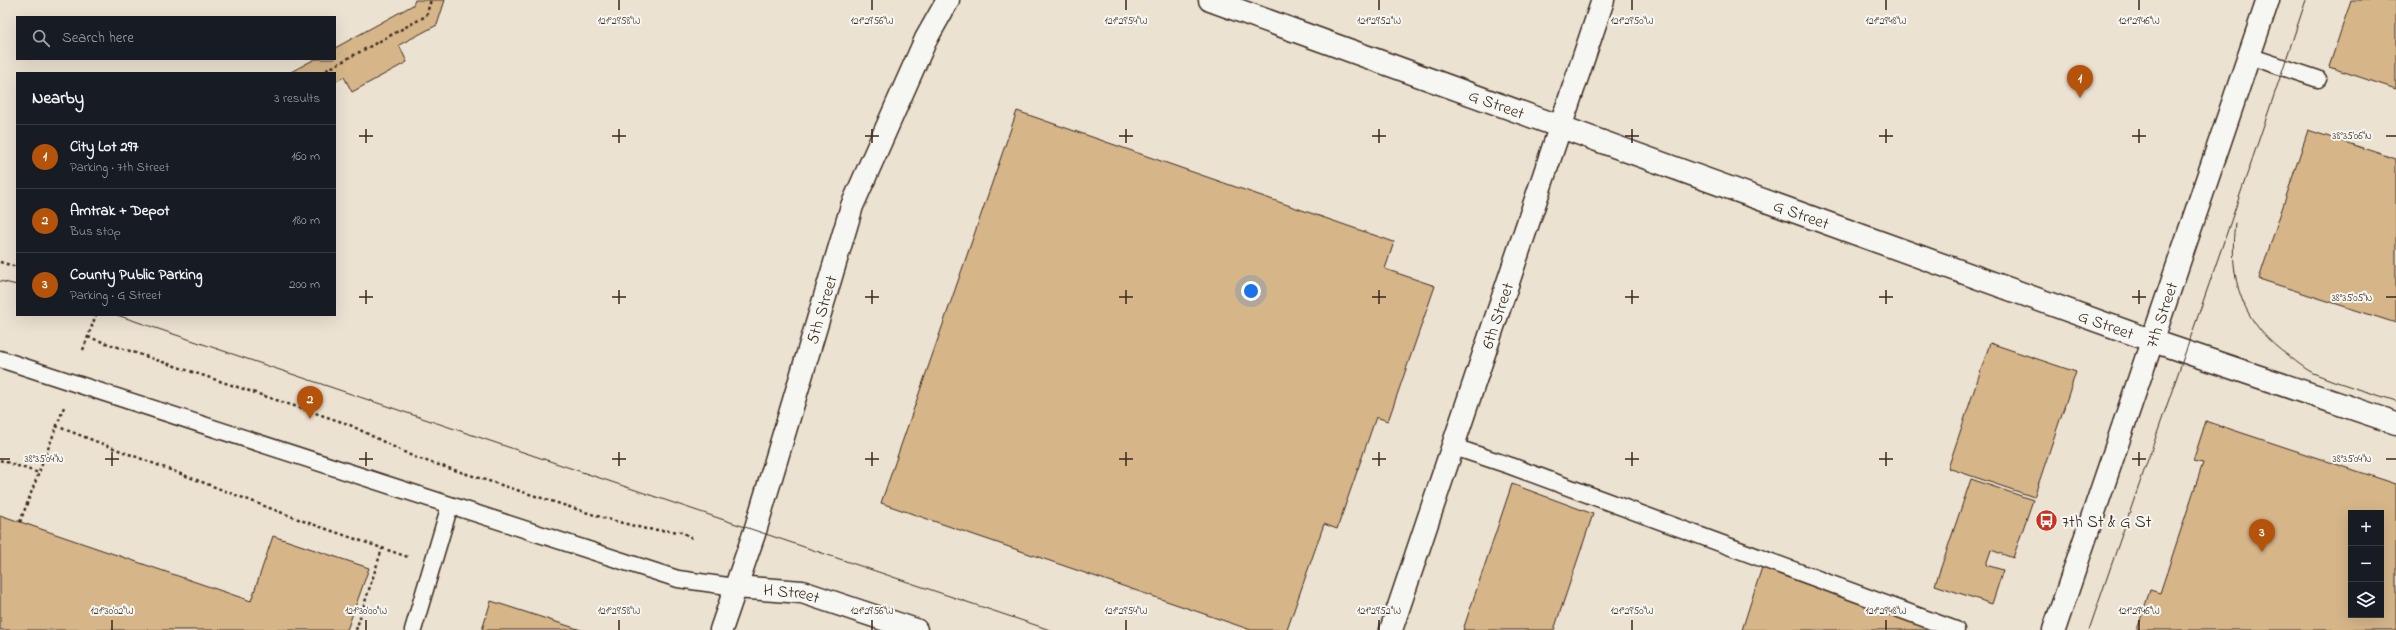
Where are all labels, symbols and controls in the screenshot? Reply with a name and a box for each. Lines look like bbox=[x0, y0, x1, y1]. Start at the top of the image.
text: 121°29'58"W bbox=[598, 14, 641, 29]
text: 121°29'56"W bbox=[850, 14, 894, 29]
text: 121°29'54"W bbox=[1105, 14, 1148, 29]
text: 121°29'52"W bbox=[1357, 14, 1401, 29]
text: 121°29'50"W bbox=[1610, 14, 1654, 29]
text: 121°29'48"W bbox=[1866, 14, 1907, 29]
text: 121°29'46"W bbox=[2118, 14, 2160, 29]
search box bbox=[16, 16, 336, 60]
icon: search bbox=[30, 27, 52, 49]
text: Search here bbox=[62, 27, 134, 49]
pin: 1 bbox=[2067, 65, 2093, 98]
street label: G Street bbox=[1465, 84, 1528, 127]
text: Nearby bbox=[32, 86, 84, 111]
text: 3 results bbox=[274, 89, 320, 108]
text: 38°35'06"N bbox=[2332, 129, 2372, 144]
text: City Lot 297 bbox=[70, 136, 138, 158]
text: 1 bbox=[43, 147, 47, 166]
text: 160 m bbox=[291, 147, 320, 166]
text: Parking · 7th Street bbox=[70, 158, 169, 177]
street label: G Street bbox=[1770, 194, 1833, 237]
text: Amtrak + Depot bbox=[70, 200, 169, 222]
text: 2 bbox=[42, 211, 48, 230]
text: 180 m bbox=[292, 211, 320, 230]
text: Bus stop bbox=[70, 222, 121, 241]
text: County Public Parking bbox=[70, 264, 202, 286]
street label: 5th Street bbox=[801, 272, 845, 347]
text: 3 bbox=[42, 275, 48, 294]
text: 200 m bbox=[289, 275, 320, 294]
street label: 6th Street bbox=[1476, 279, 1521, 352]
street label: 7th Street bbox=[2140, 279, 2185, 351]
your location bbox=[1241, 281, 1261, 301]
text: Parking · G Street bbox=[70, 286, 162, 305]
text: 38°35'05"N bbox=[2332, 291, 2373, 306]
street label: G Street bbox=[2074, 304, 2137, 347]
pin: 2 bbox=[297, 386, 323, 419]
text: 38°35'04"N bbox=[25, 452, 64, 467]
text: 38°35'04"N bbox=[2333, 452, 2372, 467]
bus stop icon: 7th St & G St bbox=[2034, 508, 2060, 534]
place label: 7th St & G St bbox=[2062, 510, 2152, 535]
map controls bbox=[2348, 510, 2384, 618]
button: + bbox=[2348, 510, 2384, 546]
pin: 3 bbox=[2249, 519, 2275, 552]
button: − bbox=[2348, 546, 2384, 582]
street label: H Street bbox=[762, 578, 823, 611]
button: layers bbox=[2348, 582, 2384, 618]
text: 121°30'02"W bbox=[91, 604, 134, 619]
text: 121°30'00"W bbox=[345, 604, 387, 619]
text: 121°29'58"W bbox=[598, 604, 641, 619]
text: 121°29'56"W bbox=[850, 604, 894, 619]
text: 121°29'54"W bbox=[1105, 604, 1148, 619]
text: 121°29'52"W bbox=[1357, 604, 1401, 619]
text: 121°29'50"W bbox=[1610, 604, 1654, 619]
text: 121°29'48"W bbox=[1866, 604, 1907, 619]
text: 121°29'46"W bbox=[2118, 604, 2160, 619]

